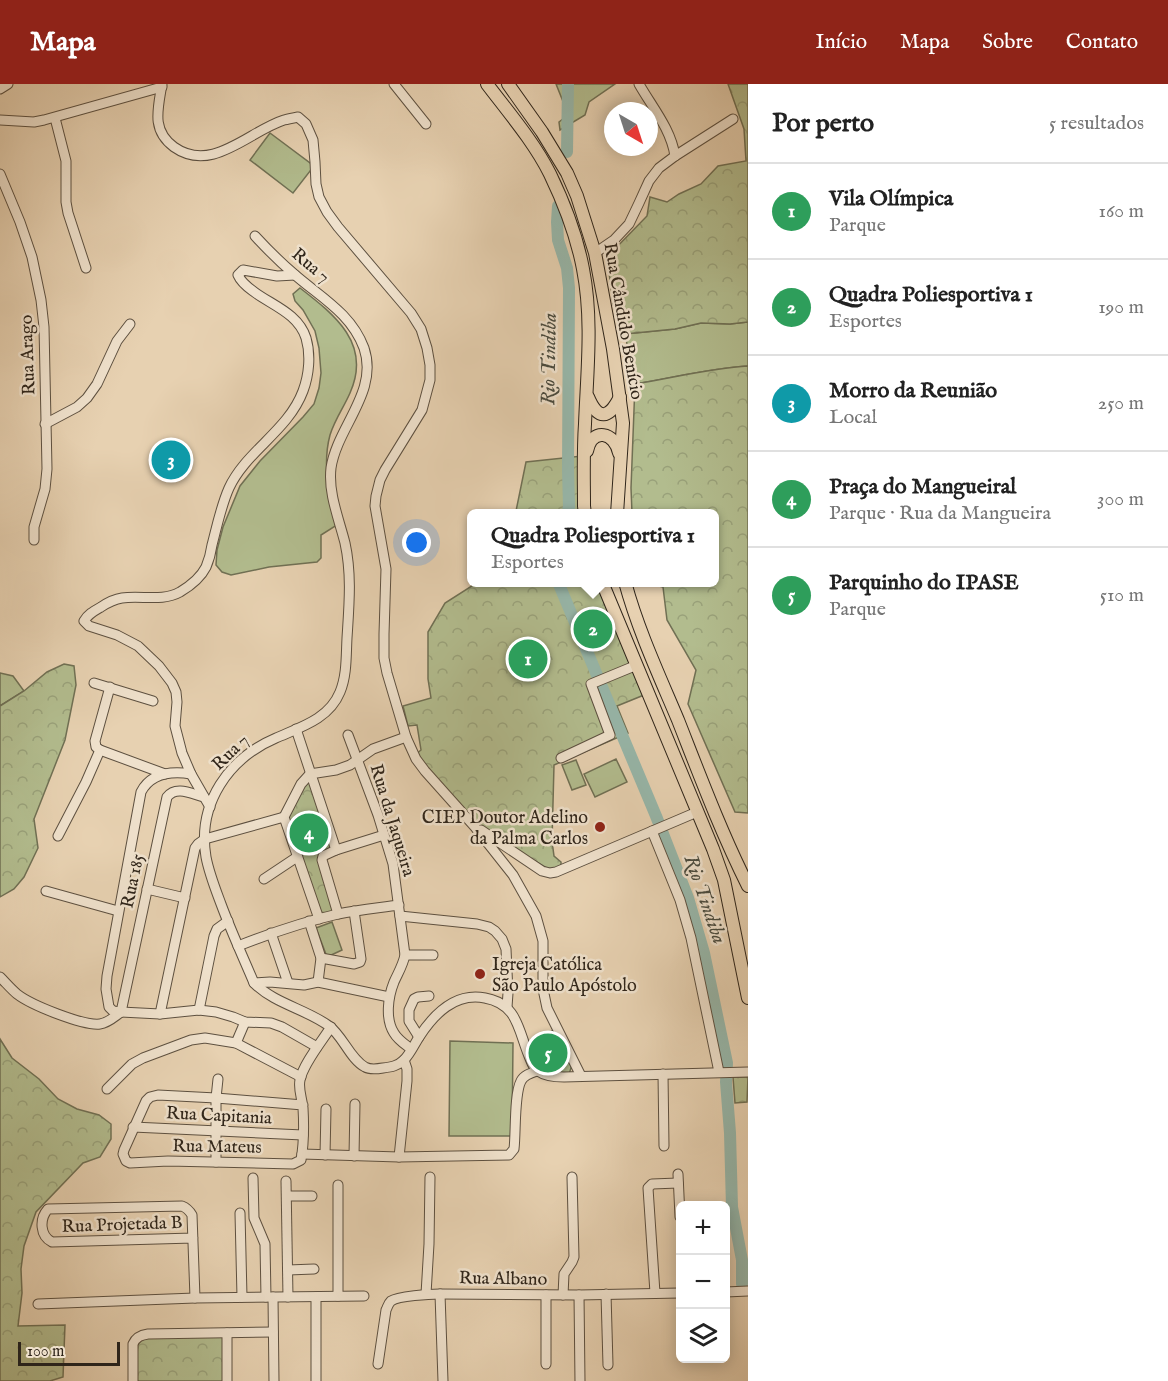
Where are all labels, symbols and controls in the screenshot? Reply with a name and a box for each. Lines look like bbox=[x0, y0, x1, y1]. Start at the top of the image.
text: Mapa bbox=[30, 25, 96, 60]
text: Início bbox=[815, 29, 867, 56]
text: Mapa bbox=[900, 29, 949, 56]
text: Sobre bbox=[982, 29, 1033, 56]
text: Contato bbox=[1066, 29, 1138, 56]
north arrow bbox=[604, 102, 658, 156]
text: Por perto bbox=[772, 107, 874, 140]
text: 5 resultados bbox=[1049, 111, 1144, 136]
text: Vila Olímpica bbox=[829, 185, 953, 213]
text: 1 bbox=[788, 199, 795, 224]
text: 160 m bbox=[1098, 199, 1144, 224]
text: Parque bbox=[829, 213, 886, 238]
street label: Rua Cândido Benício bbox=[597, 241, 648, 402]
street label: Rua 7 bbox=[286, 243, 334, 289]
text: Quadra Poliesportiva 1 bbox=[829, 281, 1033, 309]
text: 2 bbox=[787, 295, 796, 320]
text: 190 m bbox=[1098, 295, 1144, 320]
text: Esportes bbox=[829, 309, 902, 334]
water label: Rio Tindiba bbox=[536, 313, 563, 405]
street label: Rua Arago bbox=[16, 314, 41, 396]
text: Morro da Reunião bbox=[829, 377, 997, 405]
text: 3 bbox=[788, 391, 795, 416]
text: 250 m bbox=[1098, 391, 1144, 416]
text: Local bbox=[829, 405, 877, 430]
pin: 3 bbox=[152, 438, 190, 482]
text: Praça do Mangueiral bbox=[829, 473, 1016, 501]
text: 4 bbox=[787, 487, 796, 512]
text: 300 m bbox=[1097, 487, 1144, 512]
text: Parque · Rua da Mangueira bbox=[829, 501, 1051, 526]
popup bbox=[467, 509, 719, 587]
text: Quadra Poliesportiva 1 bbox=[491, 522, 695, 550]
your location bbox=[402, 528, 431, 557]
text: Esportes bbox=[491, 550, 564, 575]
text: Parquinho do IPASE bbox=[829, 569, 1019, 597]
text: 5 bbox=[788, 583, 795, 608]
text: 510 m bbox=[1100, 583, 1144, 608]
text: Parque bbox=[829, 597, 886, 622]
pin: 2 bbox=[574, 606, 612, 652]
pin: 1 bbox=[508, 636, 548, 682]
street label: Rua 7 bbox=[208, 730, 255, 776]
street label: Rua da Jaqueira bbox=[364, 761, 420, 880]
place label: CIEP Doutor Adelino da Palma Carlos bbox=[422, 807, 588, 851]
pin: 4 bbox=[290, 810, 328, 855]
marker: CIEP Doutor Adelino da Palma Carlos bbox=[593, 820, 607, 834]
street label: Rua 185 bbox=[117, 852, 151, 911]
water label: Rio Tindiba bbox=[678, 852, 731, 947]
place label: Igreja Católica São Paulo Apóstolo bbox=[492, 954, 637, 998]
marker: Igreja Católica São Paulo Apóstolo bbox=[473, 967, 487, 981]
pin: 5 bbox=[528, 1030, 568, 1076]
street label: Rua Capitania bbox=[165, 1102, 273, 1131]
street label: Rua Mateus bbox=[172, 1135, 262, 1160]
map controls bbox=[676, 1201, 730, 1363]
button: + bbox=[676, 1201, 730, 1255]
street label: Rua Projetada B bbox=[61, 1212, 183, 1239]
button: − bbox=[676, 1255, 730, 1309]
street label: Rua Albano bbox=[459, 1267, 548, 1292]
button: layers bbox=[676, 1309, 730, 1363]
scale bar bbox=[18, 1339, 120, 1366]
text: 100 m bbox=[27, 1342, 64, 1362]

